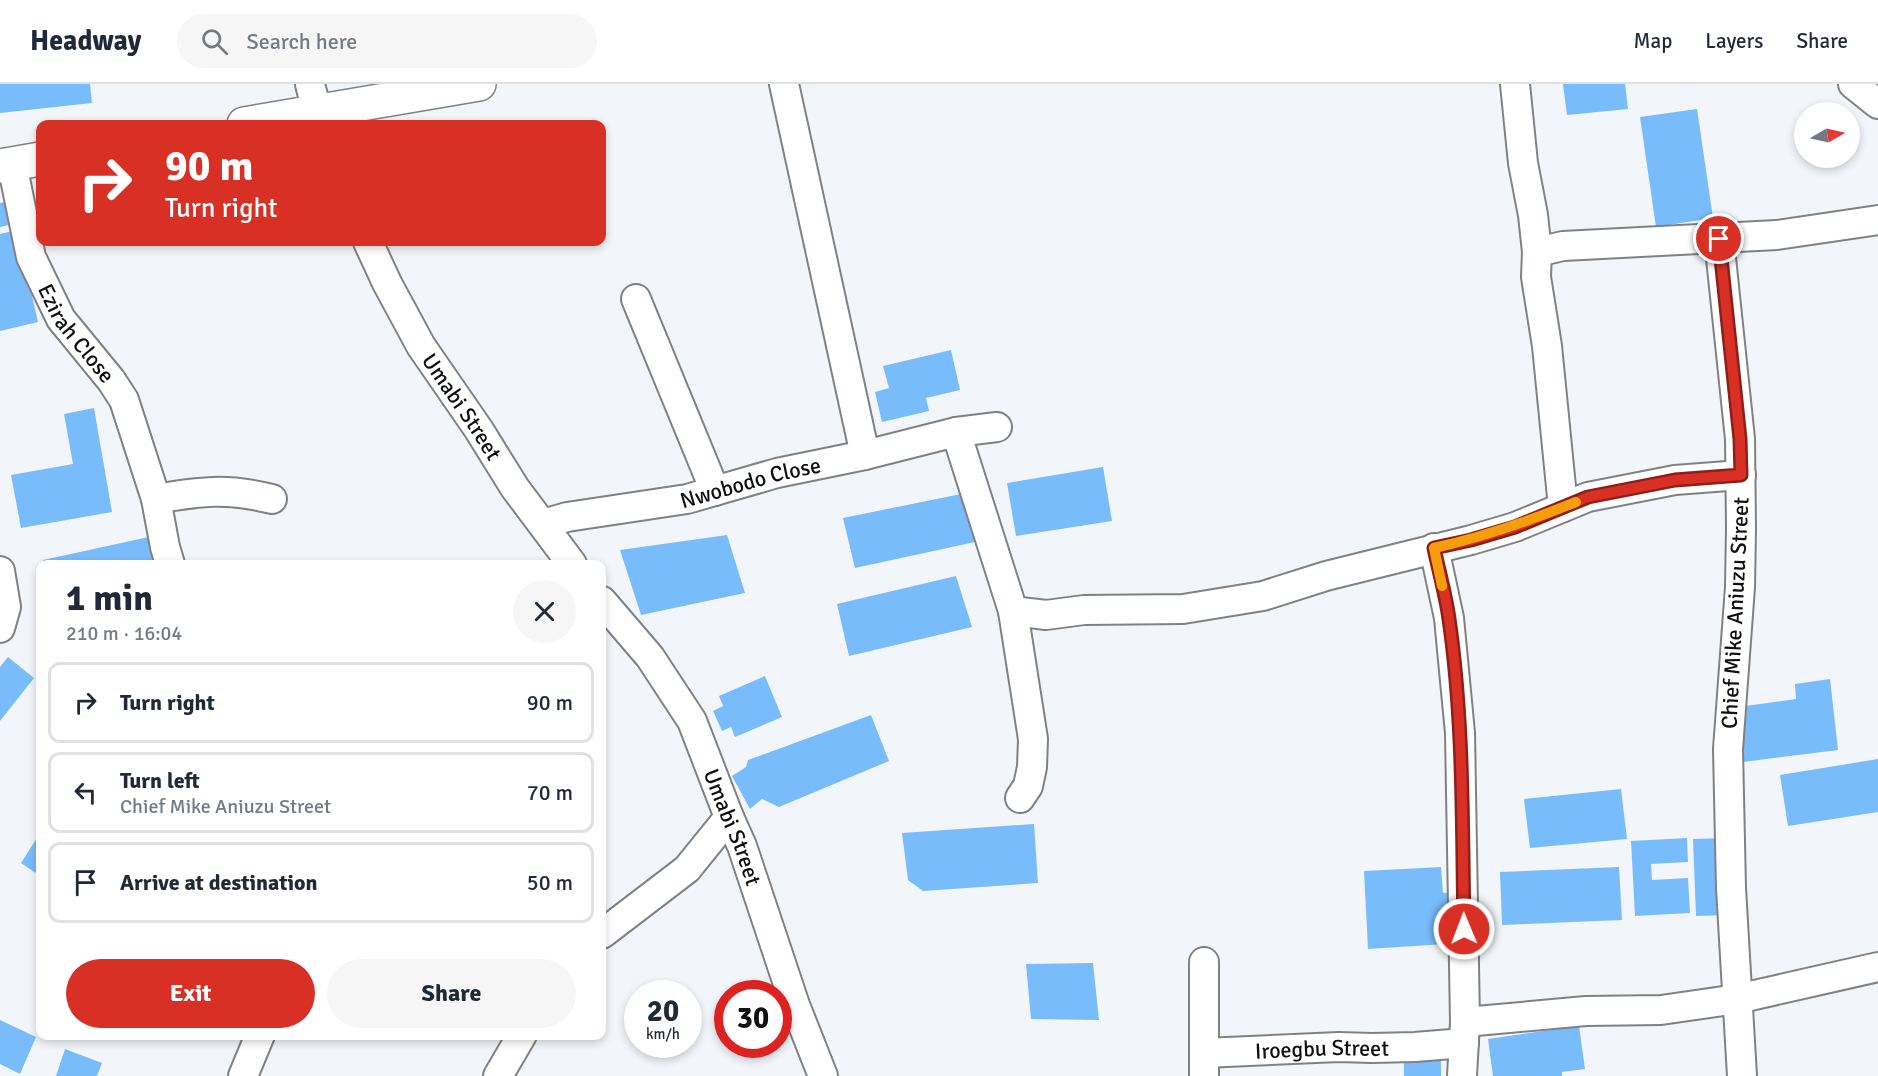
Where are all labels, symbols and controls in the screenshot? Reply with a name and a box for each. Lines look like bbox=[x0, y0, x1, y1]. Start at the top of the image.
search box bbox=[177, 14, 597, 68]
text: Headway bbox=[30, 24, 141, 58]
icon: search bbox=[198, 25, 231, 58]
text: Search here bbox=[246, 28, 357, 55]
text: Map bbox=[1634, 28, 1672, 54]
text: Layers bbox=[1705, 28, 1763, 54]
text: Share bbox=[1796, 28, 1848, 54]
north arrow bbox=[1794, 102, 1860, 168]
map controls bbox=[1794, 102, 1860, 168]
text: 90 m bbox=[165, 141, 254, 192]
icon: right bbox=[66, 144, 144, 222]
text: Turn right bbox=[165, 192, 278, 225]
pin bbox=[1693, 213, 1744, 264]
icon: arrive bbox=[1702, 222, 1735, 255]
street label: Ezirah Close bbox=[32, 279, 121, 388]
street label: Umabi Street bbox=[416, 348, 508, 465]
street label: Nwobodo Close bbox=[677, 451, 823, 514]
street label: Chief Mike Aniuzu Street bbox=[1715, 496, 1755, 730]
text: 1 min bbox=[66, 576, 153, 621]
button: close bbox=[513, 580, 576, 643]
text: 210 m · 16:04 bbox=[66, 621, 182, 646]
icon: right bbox=[69, 686, 102, 719]
text: Turn right bbox=[120, 689, 215, 716]
text: 90 m bbox=[527, 689, 573, 716]
street label: Umabi Street bbox=[698, 765, 768, 889]
text: Turn left bbox=[120, 767, 200, 794]
icon: left bbox=[69, 776, 102, 809]
text: 70 m bbox=[527, 779, 573, 806]
text: Chief Mike Aniuzu Street bbox=[120, 794, 331, 819]
icon: arrive bbox=[69, 866, 102, 899]
text: Arrive at destination bbox=[120, 869, 317, 896]
text: 50 m bbox=[527, 869, 573, 896]
position arrow bbox=[1432, 897, 1496, 961]
button: Exit bbox=[66, 959, 315, 1028]
button: Share bbox=[327, 959, 576, 1028]
speed limit sign: 30 bbox=[714, 980, 792, 1058]
text: 20 bbox=[647, 993, 679, 1030]
text: km/h bbox=[646, 1025, 680, 1043]
street label: Iroegbu Street bbox=[1254, 1033, 1390, 1064]

